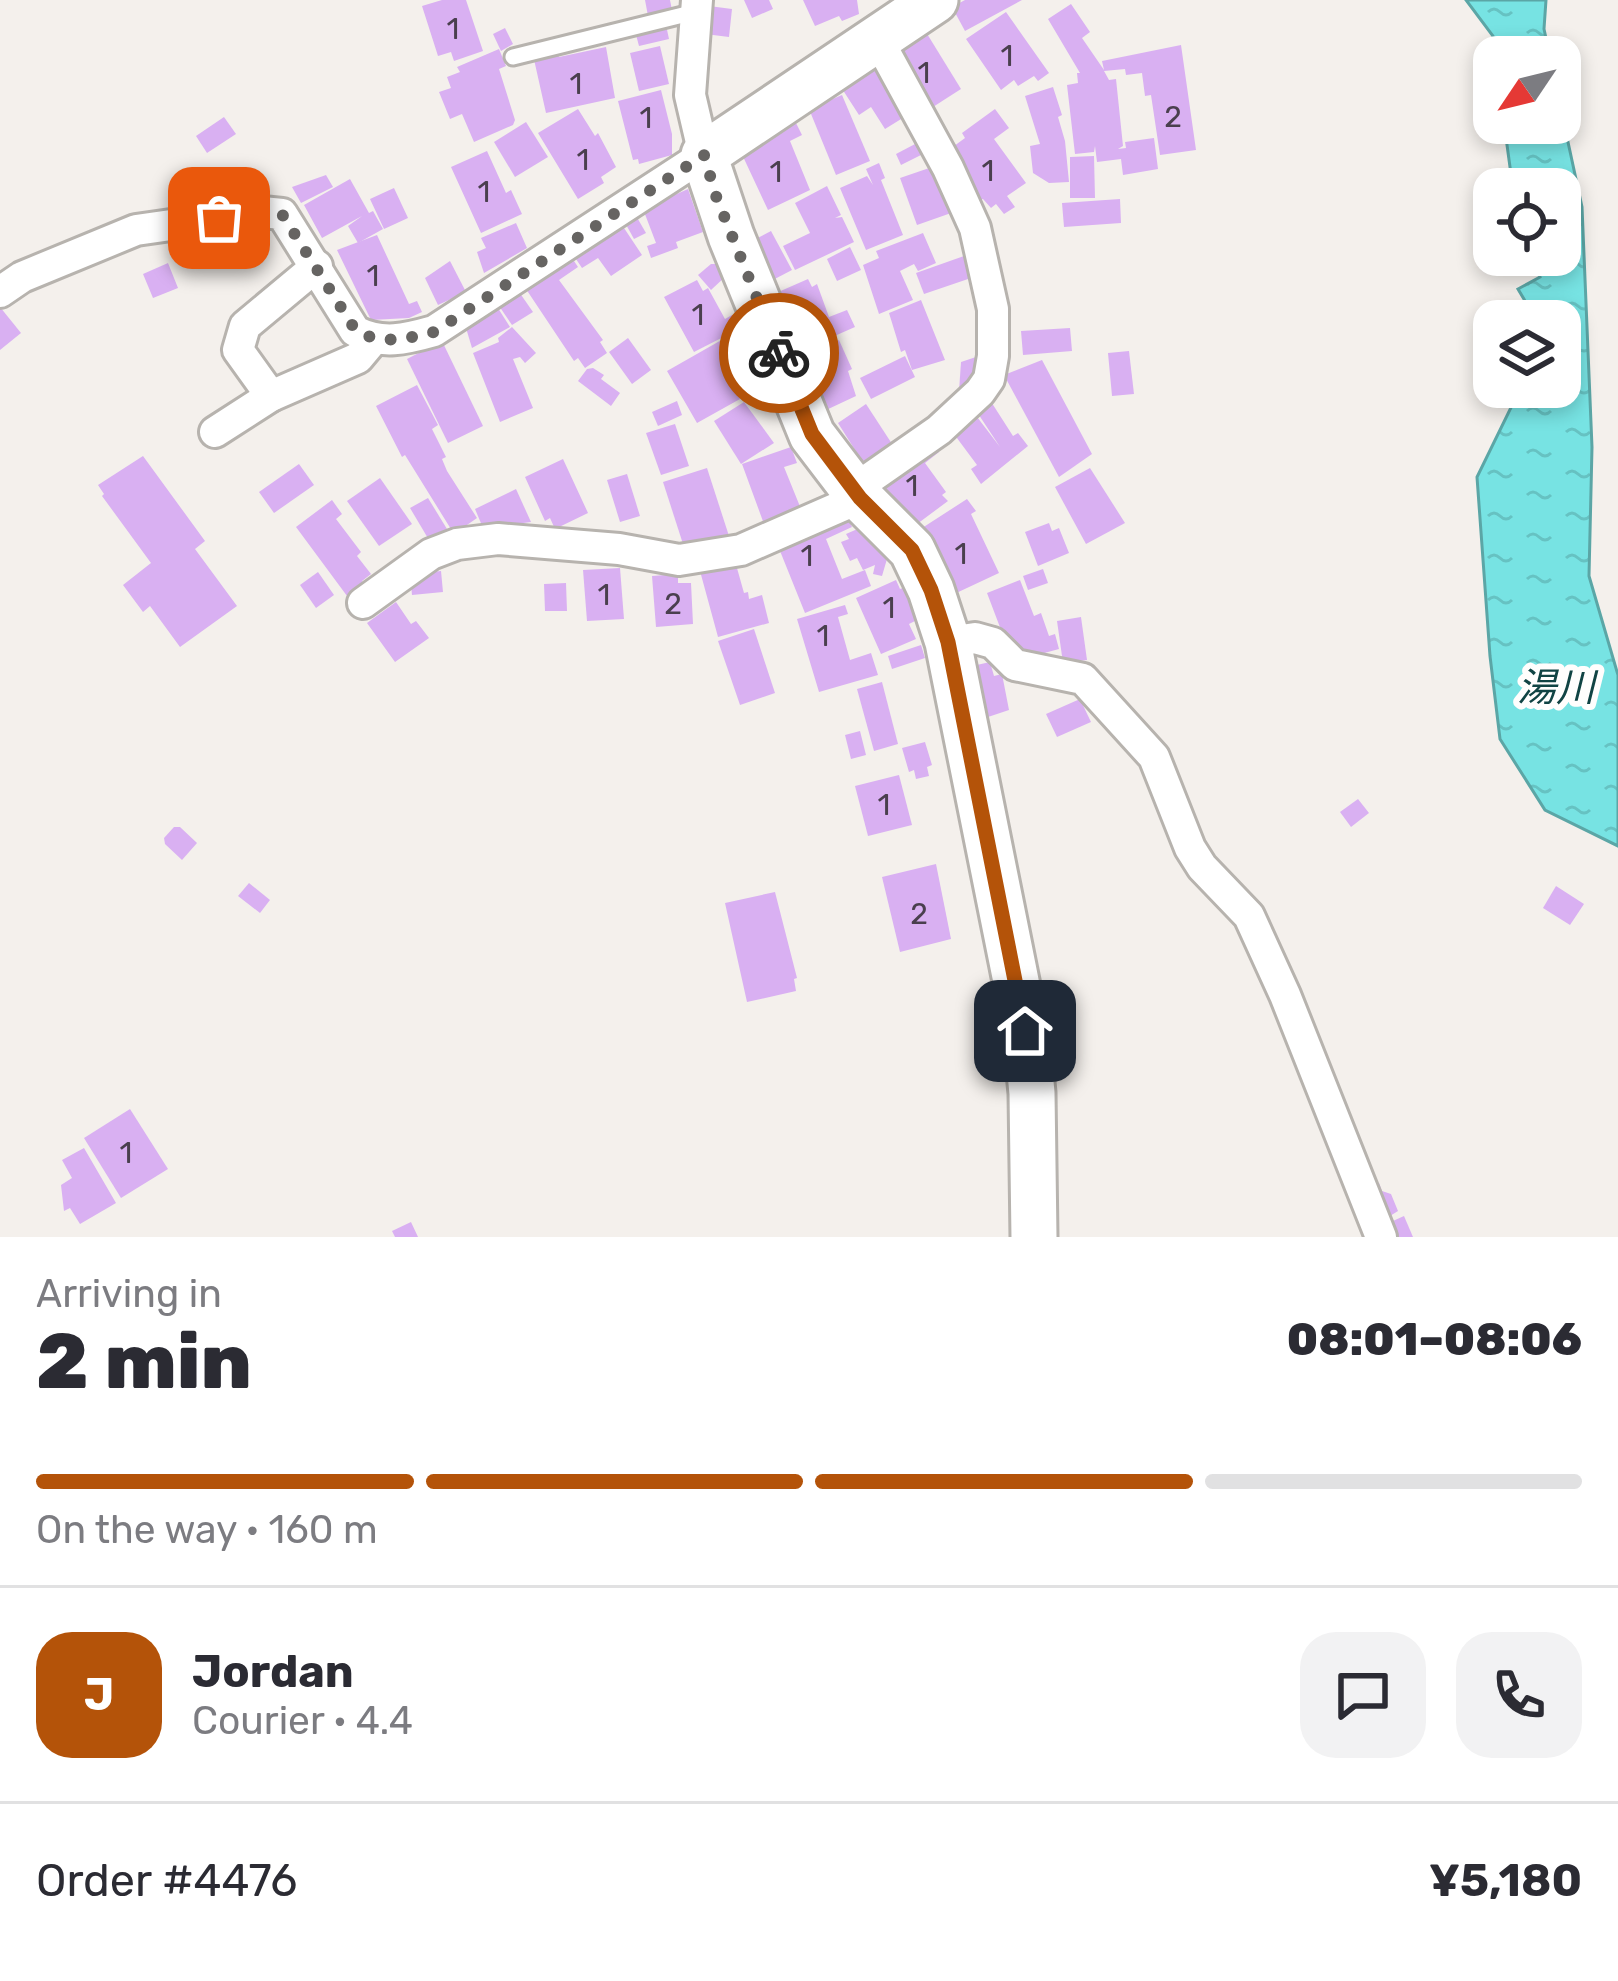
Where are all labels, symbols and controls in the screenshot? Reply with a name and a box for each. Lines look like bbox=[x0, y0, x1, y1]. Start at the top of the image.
house number: 1 bbox=[447, 11, 459, 47]
north arrow bbox=[1473, 36, 1581, 144]
map controls bbox=[1473, 36, 1581, 408]
house number: 1 bbox=[1001, 38, 1013, 74]
house number: 1 bbox=[918, 55, 930, 91]
house number: 1 bbox=[570, 66, 582, 102]
house number: 2 bbox=[1164, 99, 1182, 135]
house number: 1 bbox=[640, 100, 652, 136]
house number: 1 bbox=[577, 142, 589, 178]
house number: 1 bbox=[982, 153, 994, 189]
house number: 1 bbox=[770, 154, 782, 190]
pin bbox=[168, 167, 270, 269]
button: locate bbox=[1473, 168, 1581, 276]
house number: 1 bbox=[478, 174, 490, 210]
icon: bag bbox=[186, 185, 252, 251]
house number: 1 bbox=[367, 258, 379, 294]
courier bbox=[719, 293, 839, 413]
house number: 1 bbox=[692, 297, 704, 333]
button: layers bbox=[1473, 300, 1581, 408]
icon: bike bbox=[746, 320, 812, 386]
house number: 1 bbox=[906, 468, 918, 504]
house number: 1 bbox=[955, 536, 967, 572]
house number: 1 bbox=[801, 538, 813, 574]
house number: 1 bbox=[598, 577, 610, 613]
house number: 2 bbox=[664, 586, 682, 622]
house number: 1 bbox=[883, 590, 895, 626]
house number: 1 bbox=[817, 618, 829, 654]
water label: 湯川 bbox=[1517, 665, 1599, 711]
house number: 1 bbox=[878, 787, 890, 823]
house number: 2 bbox=[910, 896, 928, 932]
pin bbox=[974, 980, 1076, 1082]
icon: home bbox=[992, 998, 1058, 1064]
house number: 1 bbox=[120, 1135, 132, 1171]
text: Arriving in bbox=[36, 1271, 222, 1317]
text: 08:01–08:06 bbox=[1287, 1313, 1582, 1366]
text: 2 min bbox=[36, 1315, 252, 1408]
text: On the way · 160 m bbox=[36, 1507, 378, 1553]
button: chat bbox=[1300, 1632, 1426, 1758]
button: phone bbox=[1456, 1632, 1582, 1758]
text: Jordan bbox=[192, 1645, 354, 1698]
text: J bbox=[84, 1668, 114, 1721]
text: Courier · 4.4 bbox=[192, 1698, 413, 1744]
text: Order #4476 bbox=[36, 1854, 297, 1907]
text: ¥5,180 bbox=[1429, 1854, 1582, 1907]

